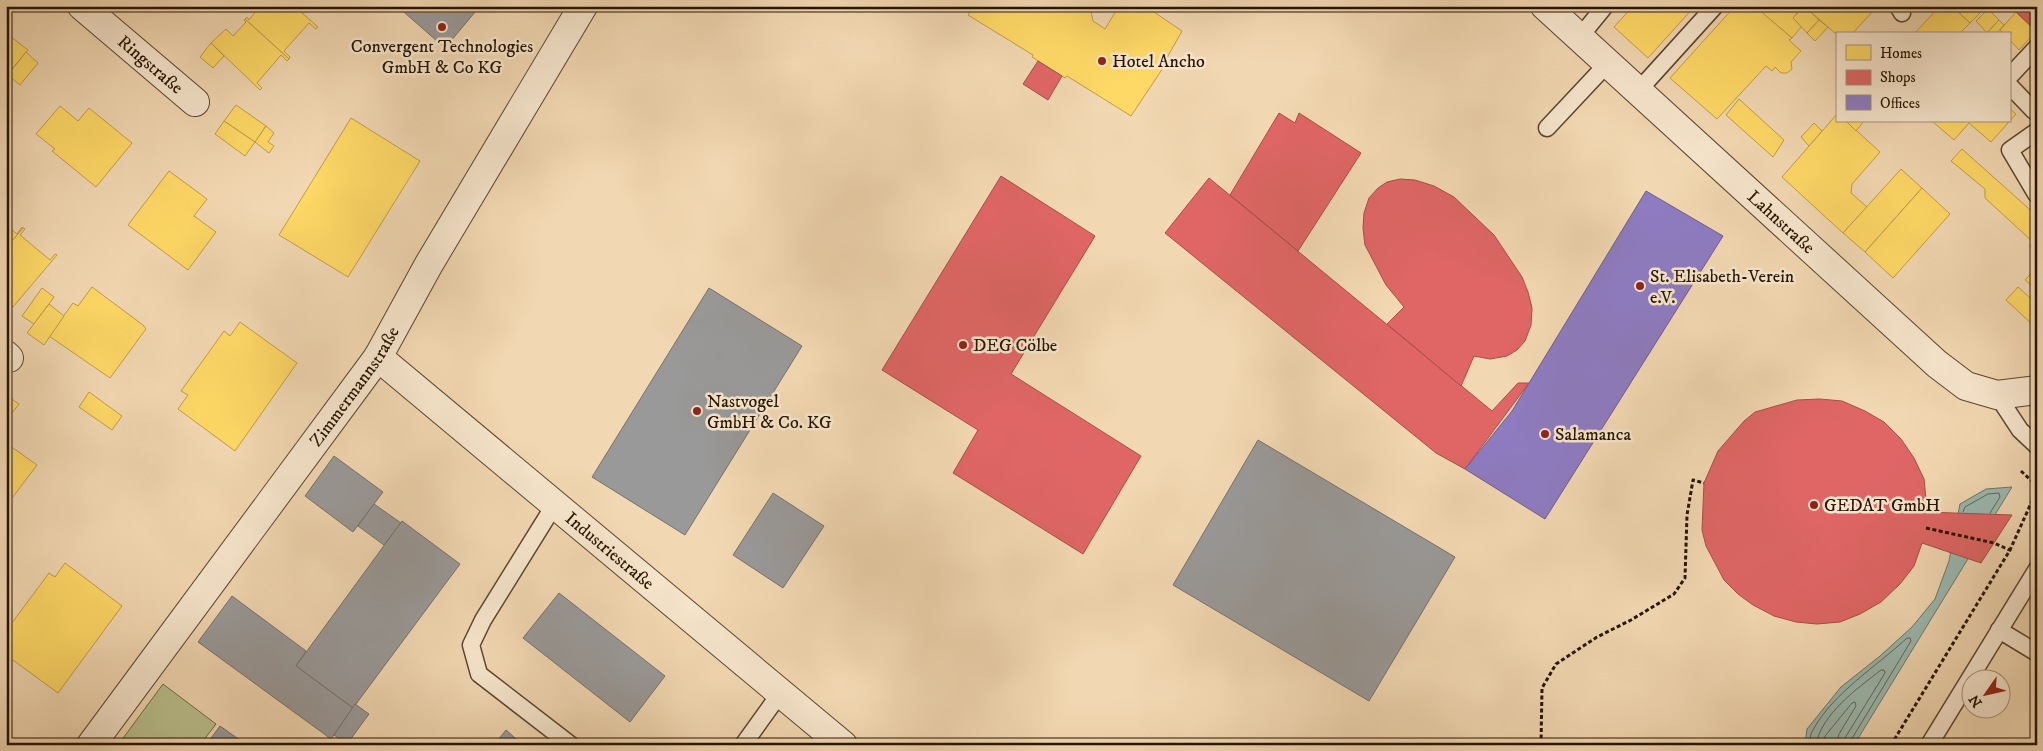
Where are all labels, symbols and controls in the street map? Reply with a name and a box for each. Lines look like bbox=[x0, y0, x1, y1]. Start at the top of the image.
marker: Convergent Technologies GmbH & Co KG bbox=[436, 21, 448, 33]
street label: Ringstraße bbox=[113, 31, 187, 99]
legend bbox=[1836, 32, 2010, 122]
place label: Convergent Technologies GmbH & Co KG bbox=[351, 36, 533, 79]
text: Homes bbox=[1880, 44, 1922, 63]
place label: Hotel Ancho bbox=[1112, 51, 1205, 73]
marker: Hotel Ancho bbox=[1096, 55, 1108, 67]
text: Shops bbox=[1880, 68, 1916, 87]
text: Offices bbox=[1880, 94, 1920, 113]
street label: Lahnstraße bbox=[1742, 186, 1819, 259]
place label: St. Elisabeth-Verein e.V. bbox=[1650, 266, 1795, 309]
marker: St. Elisabeth-Verein e.V. bbox=[1634, 280, 1646, 292]
street label: Zimmermannstraße bbox=[305, 323, 405, 451]
place label: DEG Cölbe bbox=[973, 335, 1057, 357]
marker: DEG Cölbe bbox=[957, 339, 969, 351]
place label: Nastvogel GmbH & Co. KG bbox=[707, 391, 832, 434]
marker: Nastvogel GmbH & Co. KG bbox=[691, 405, 703, 417]
place label: Salamanca bbox=[1555, 424, 1631, 446]
marker: Salamanca bbox=[1539, 428, 1551, 440]
place label: GEDAT GmbH bbox=[1824, 495, 1940, 517]
marker: GEDAT GmbH bbox=[1808, 499, 1820, 511]
street label: Industriestraße bbox=[560, 508, 658, 595]
north arrow bbox=[1960, 668, 2010, 718]
text: N bbox=[1965, 690, 1987, 711]

